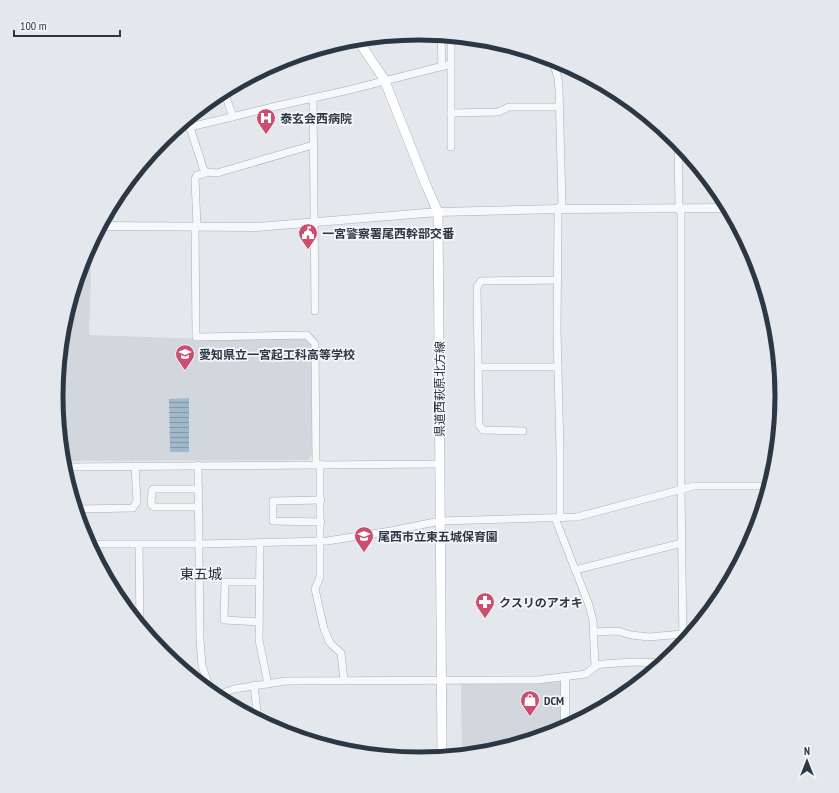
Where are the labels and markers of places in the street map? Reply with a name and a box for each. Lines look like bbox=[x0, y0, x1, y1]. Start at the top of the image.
hospital icon: 泰玄会西病院 bbox=[255, 107, 277, 135]
place label: 泰玄会西病院 bbox=[280, 111, 352, 126]
public building icon: 一宮警察署尾西幹部交番 bbox=[297, 222, 319, 250]
place label: 一宮警察署尾西幹部交番 bbox=[322, 226, 455, 241]
school or university icon: 愛知県立一宮起工科高等学校 bbox=[174, 343, 196, 371]
place label: 愛知県立一宮起工科高等学校 bbox=[199, 347, 355, 362]
school or university icon: 尾西市立東五城保育園 bbox=[353, 525, 375, 553]
place label: 尾西市立東五城保育園 bbox=[378, 529, 498, 544]
pharmacy icon: クスリのアオキ bbox=[474, 591, 496, 619]
place label: クスリのアオキ bbox=[499, 595, 583, 610]
shop icon: DCM bbox=[519, 689, 541, 717]
place label: DCM bbox=[544, 693, 564, 708]

